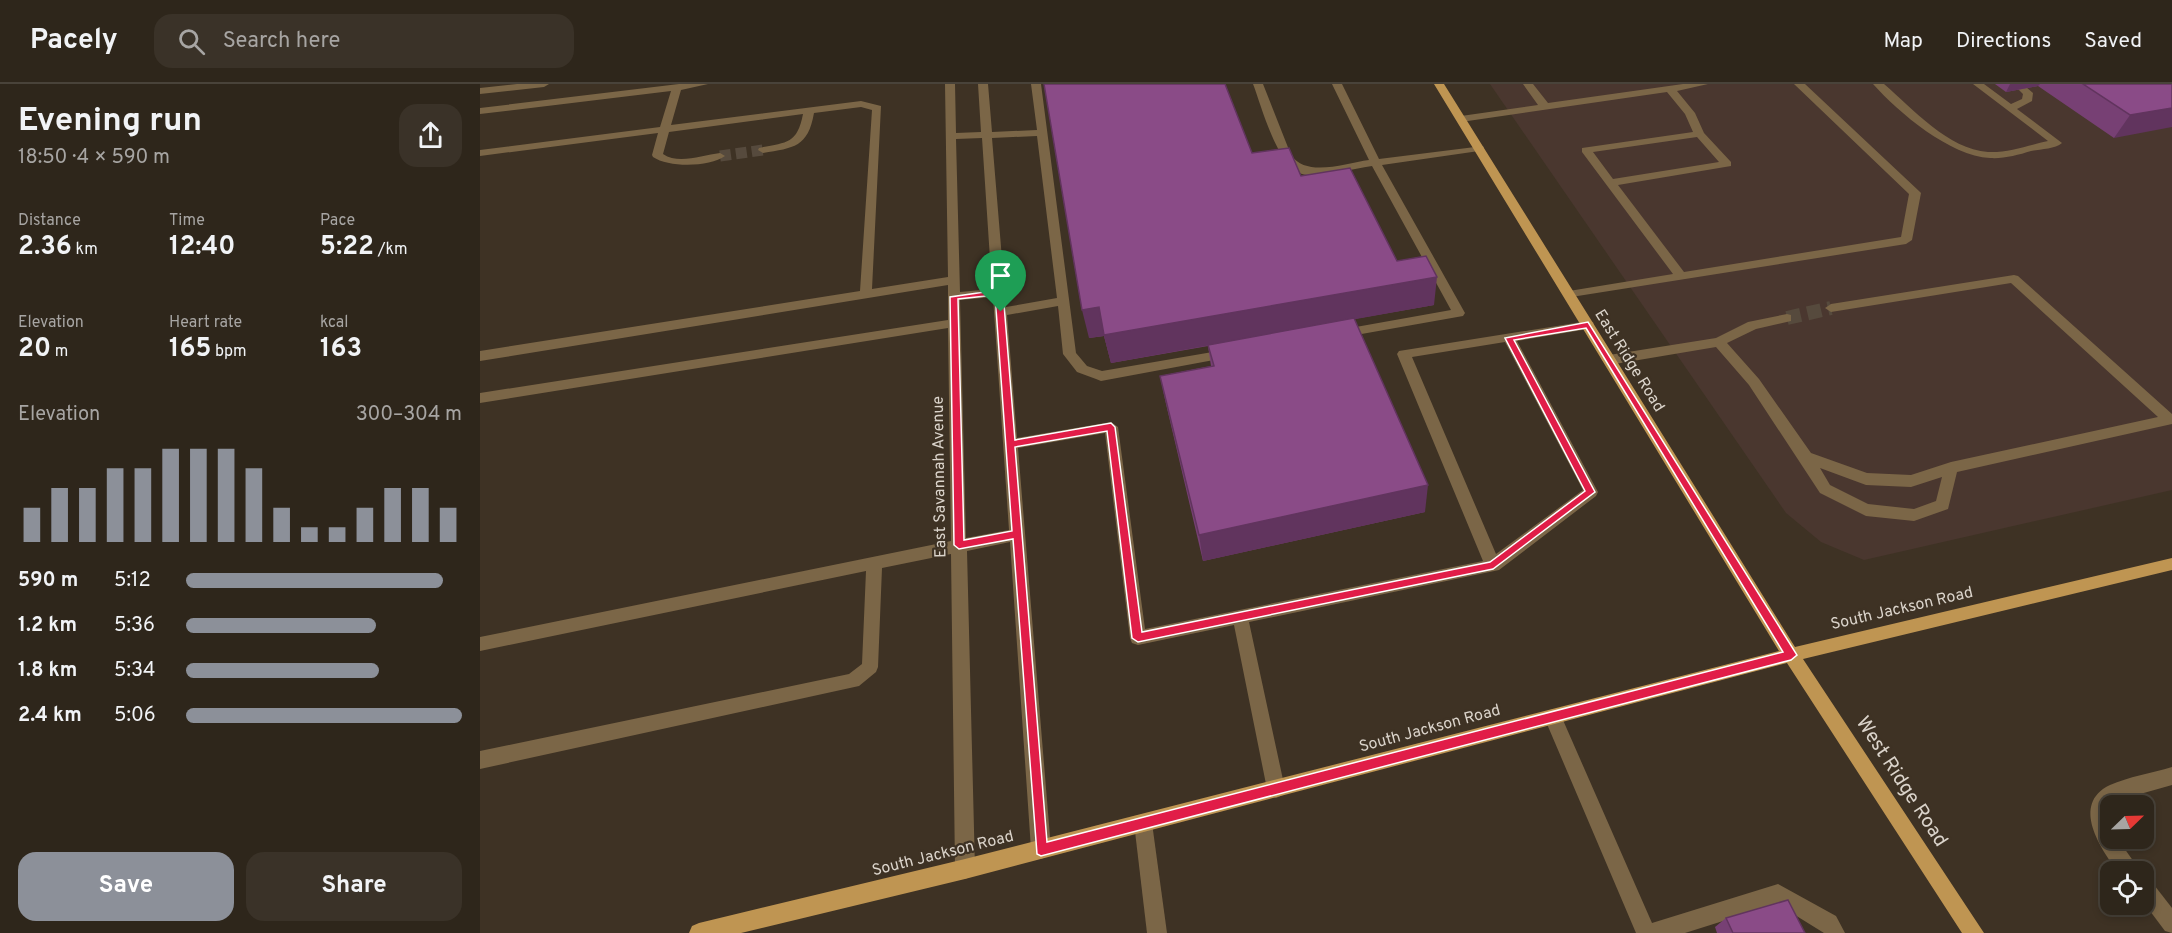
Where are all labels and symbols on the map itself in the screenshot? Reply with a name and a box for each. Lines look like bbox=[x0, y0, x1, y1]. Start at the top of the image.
pin bbox=[975, 250, 1026, 312]
street label: East Ridge Road bbox=[1589, 306, 1669, 416]
street label: East Savannah Avenue bbox=[929, 396, 951, 558]
street label: South Jackson Road bbox=[1829, 583, 1975, 635]
street label: South Jackson Road bbox=[1357, 701, 1503, 757]
street label: West Ridge Road bbox=[1849, 712, 1953, 852]
north arrow bbox=[2100, 795, 2154, 849]
street label: South Jackson Road bbox=[870, 827, 1016, 881]

